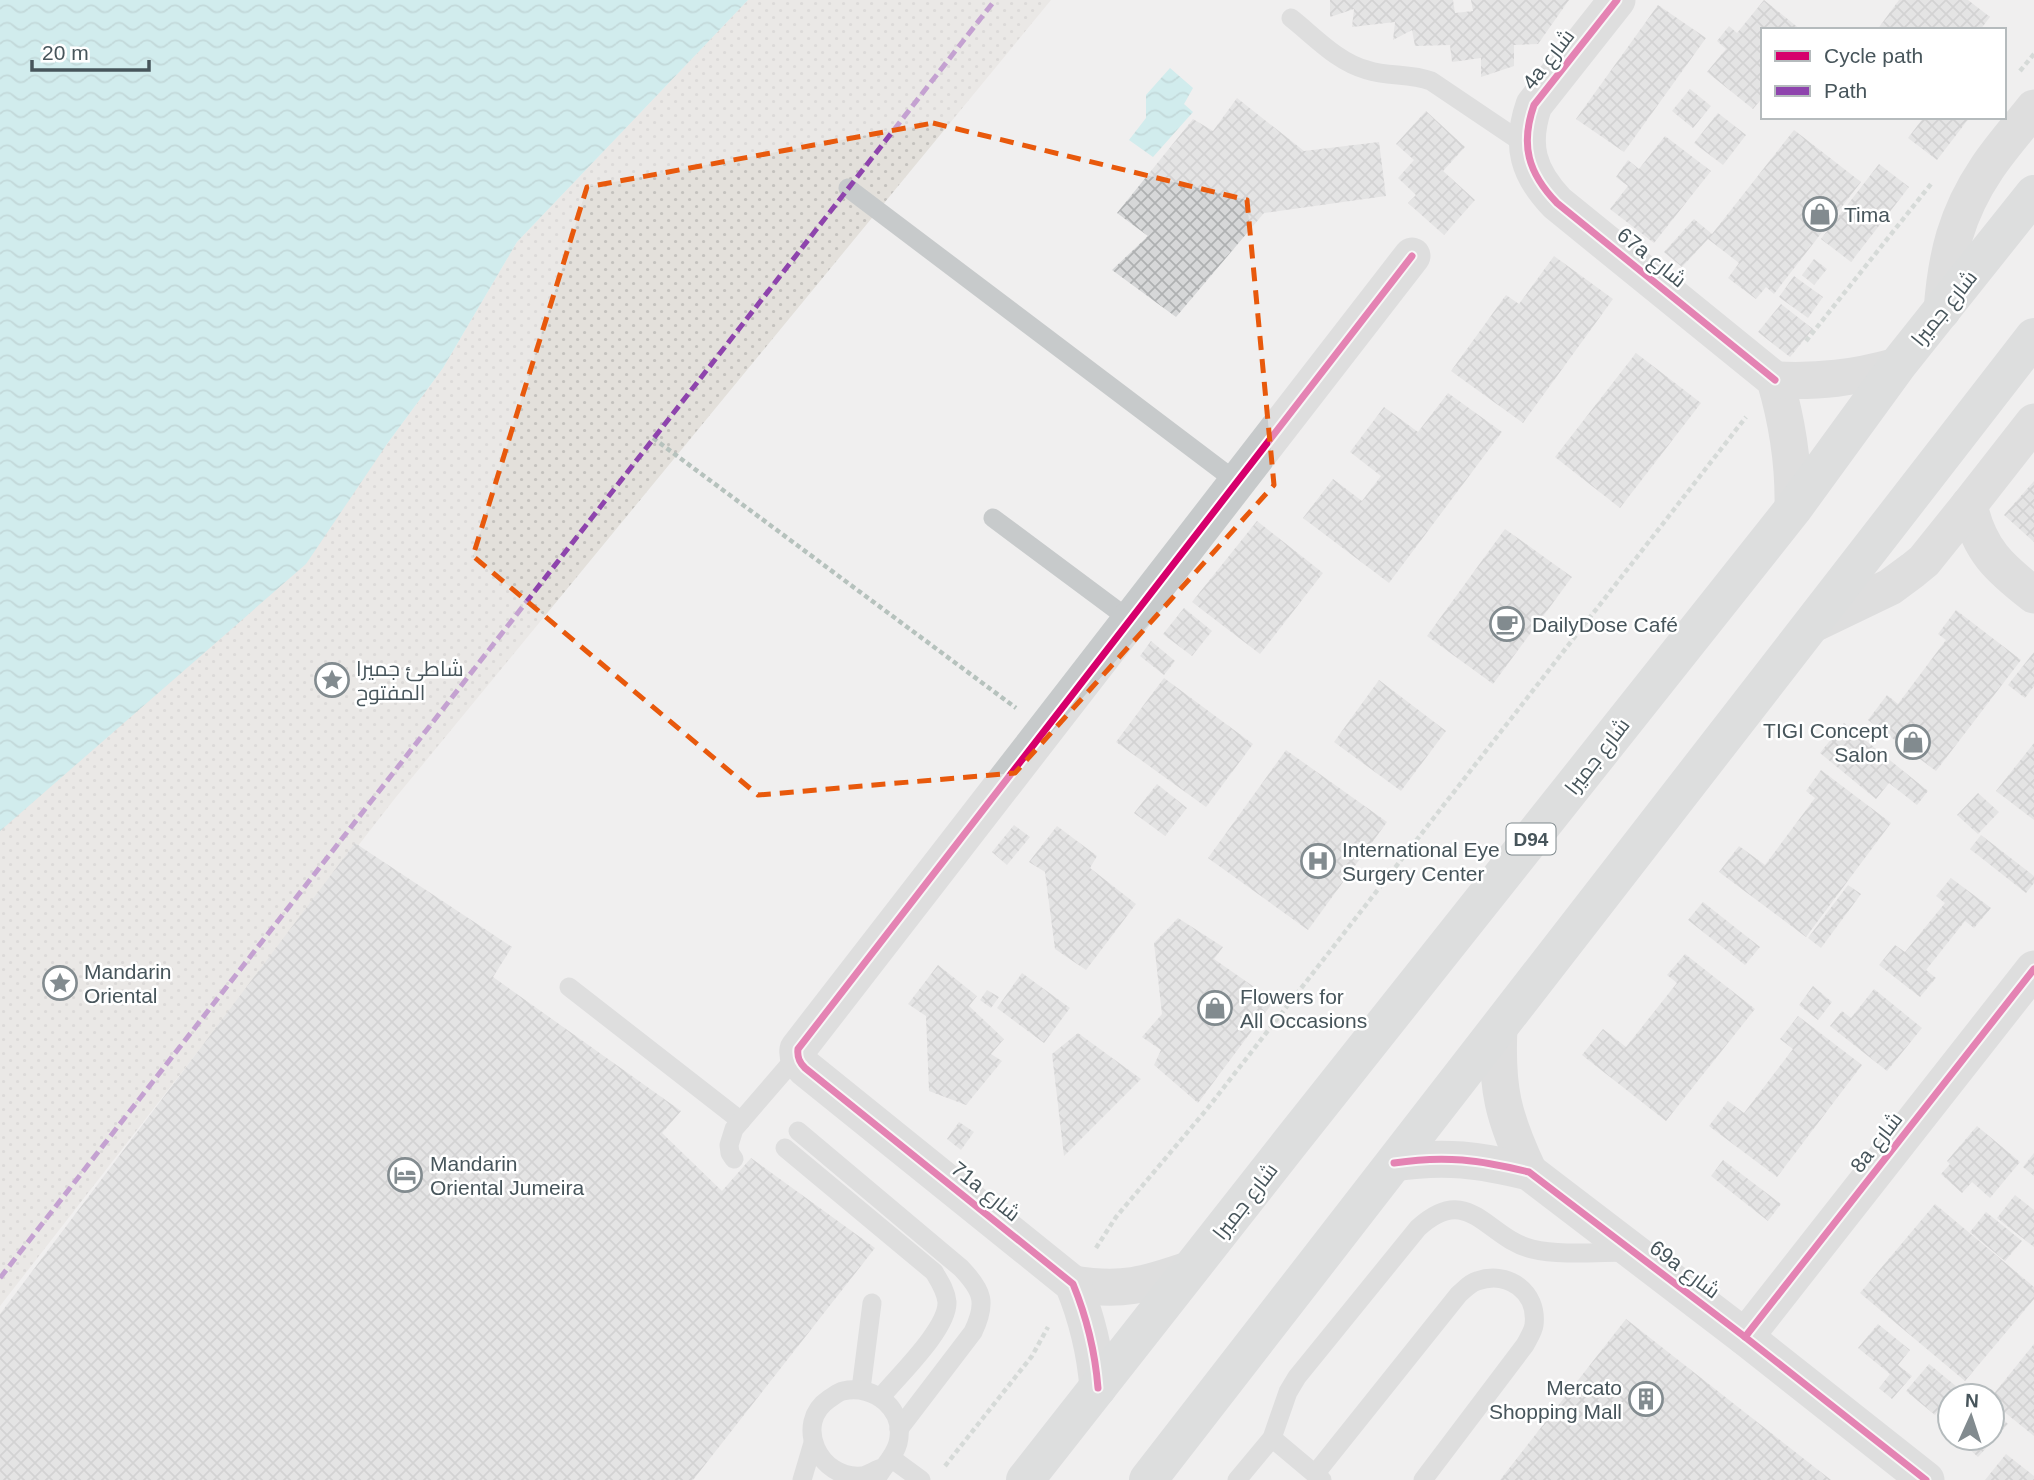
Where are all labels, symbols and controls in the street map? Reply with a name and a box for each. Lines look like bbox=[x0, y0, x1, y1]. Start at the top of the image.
street label: 4a شارع bbox=[1517, 24, 1581, 95]
scale bar bbox=[32, 28, 149, 72]
legend bbox=[1761, 28, 2006, 119]
text: 20 m bbox=[42, 41, 89, 64]
text: Cycle path bbox=[1824, 44, 1923, 67]
text: Path bbox=[1824, 79, 1867, 102]
shop icon: Tima bbox=[1801, 195, 1839, 233]
place label: Tima bbox=[1844, 203, 1890, 226]
street label: 67a شارع bbox=[1611, 222, 1691, 294]
street label: شارع جميرا bbox=[1907, 266, 1984, 352]
cafe icon: DailyDose Café bbox=[1488, 605, 1526, 643]
place label: DailyDose Café bbox=[1532, 613, 1678, 636]
place label: شاطئ جميرا المفتوح bbox=[356, 657, 464, 707]
place icon: شاطئ جميرا المفتوح bbox=[313, 661, 351, 699]
street label: شارع جميرا bbox=[1560, 713, 1636, 801]
place label: TIGI Concept Salon bbox=[1763, 719, 1888, 766]
shop icon: TIGI Concept Salon bbox=[1894, 723, 1932, 761]
road number: D94 bbox=[1506, 824, 1556, 854]
place label: International Eye Surgery Center bbox=[1342, 838, 1500, 885]
hospital icon: International Eye Surgery Center bbox=[1299, 842, 1337, 880]
place label: Mandarin Oriental bbox=[84, 960, 172, 1007]
place icon: Mandarin Oriental bbox=[41, 964, 79, 1002]
place label: Flowers for All Occasions bbox=[1240, 985, 1367, 1032]
shop icon: Flowers for All Occasions bbox=[1196, 989, 1234, 1027]
street label: 8a شارع bbox=[1845, 1107, 1909, 1178]
place label: Mandarin Oriental Jumeira bbox=[430, 1152, 584, 1199]
hotel icon: Mandarin Oriental Jumeira bbox=[386, 1156, 424, 1194]
street label: 71a شارع bbox=[945, 1156, 1025, 1228]
street label: شارع جميرا bbox=[1208, 1158, 1284, 1246]
street label: 69a شارع bbox=[1644, 1235, 1724, 1305]
place label: Mercato Shopping Mall bbox=[1489, 1376, 1622, 1423]
building icon: Mercato Shopping Mall bbox=[1627, 1380, 1665, 1418]
north arrow bbox=[1936, 1382, 2006, 1452]
text: N bbox=[1964, 1390, 1979, 1411]

